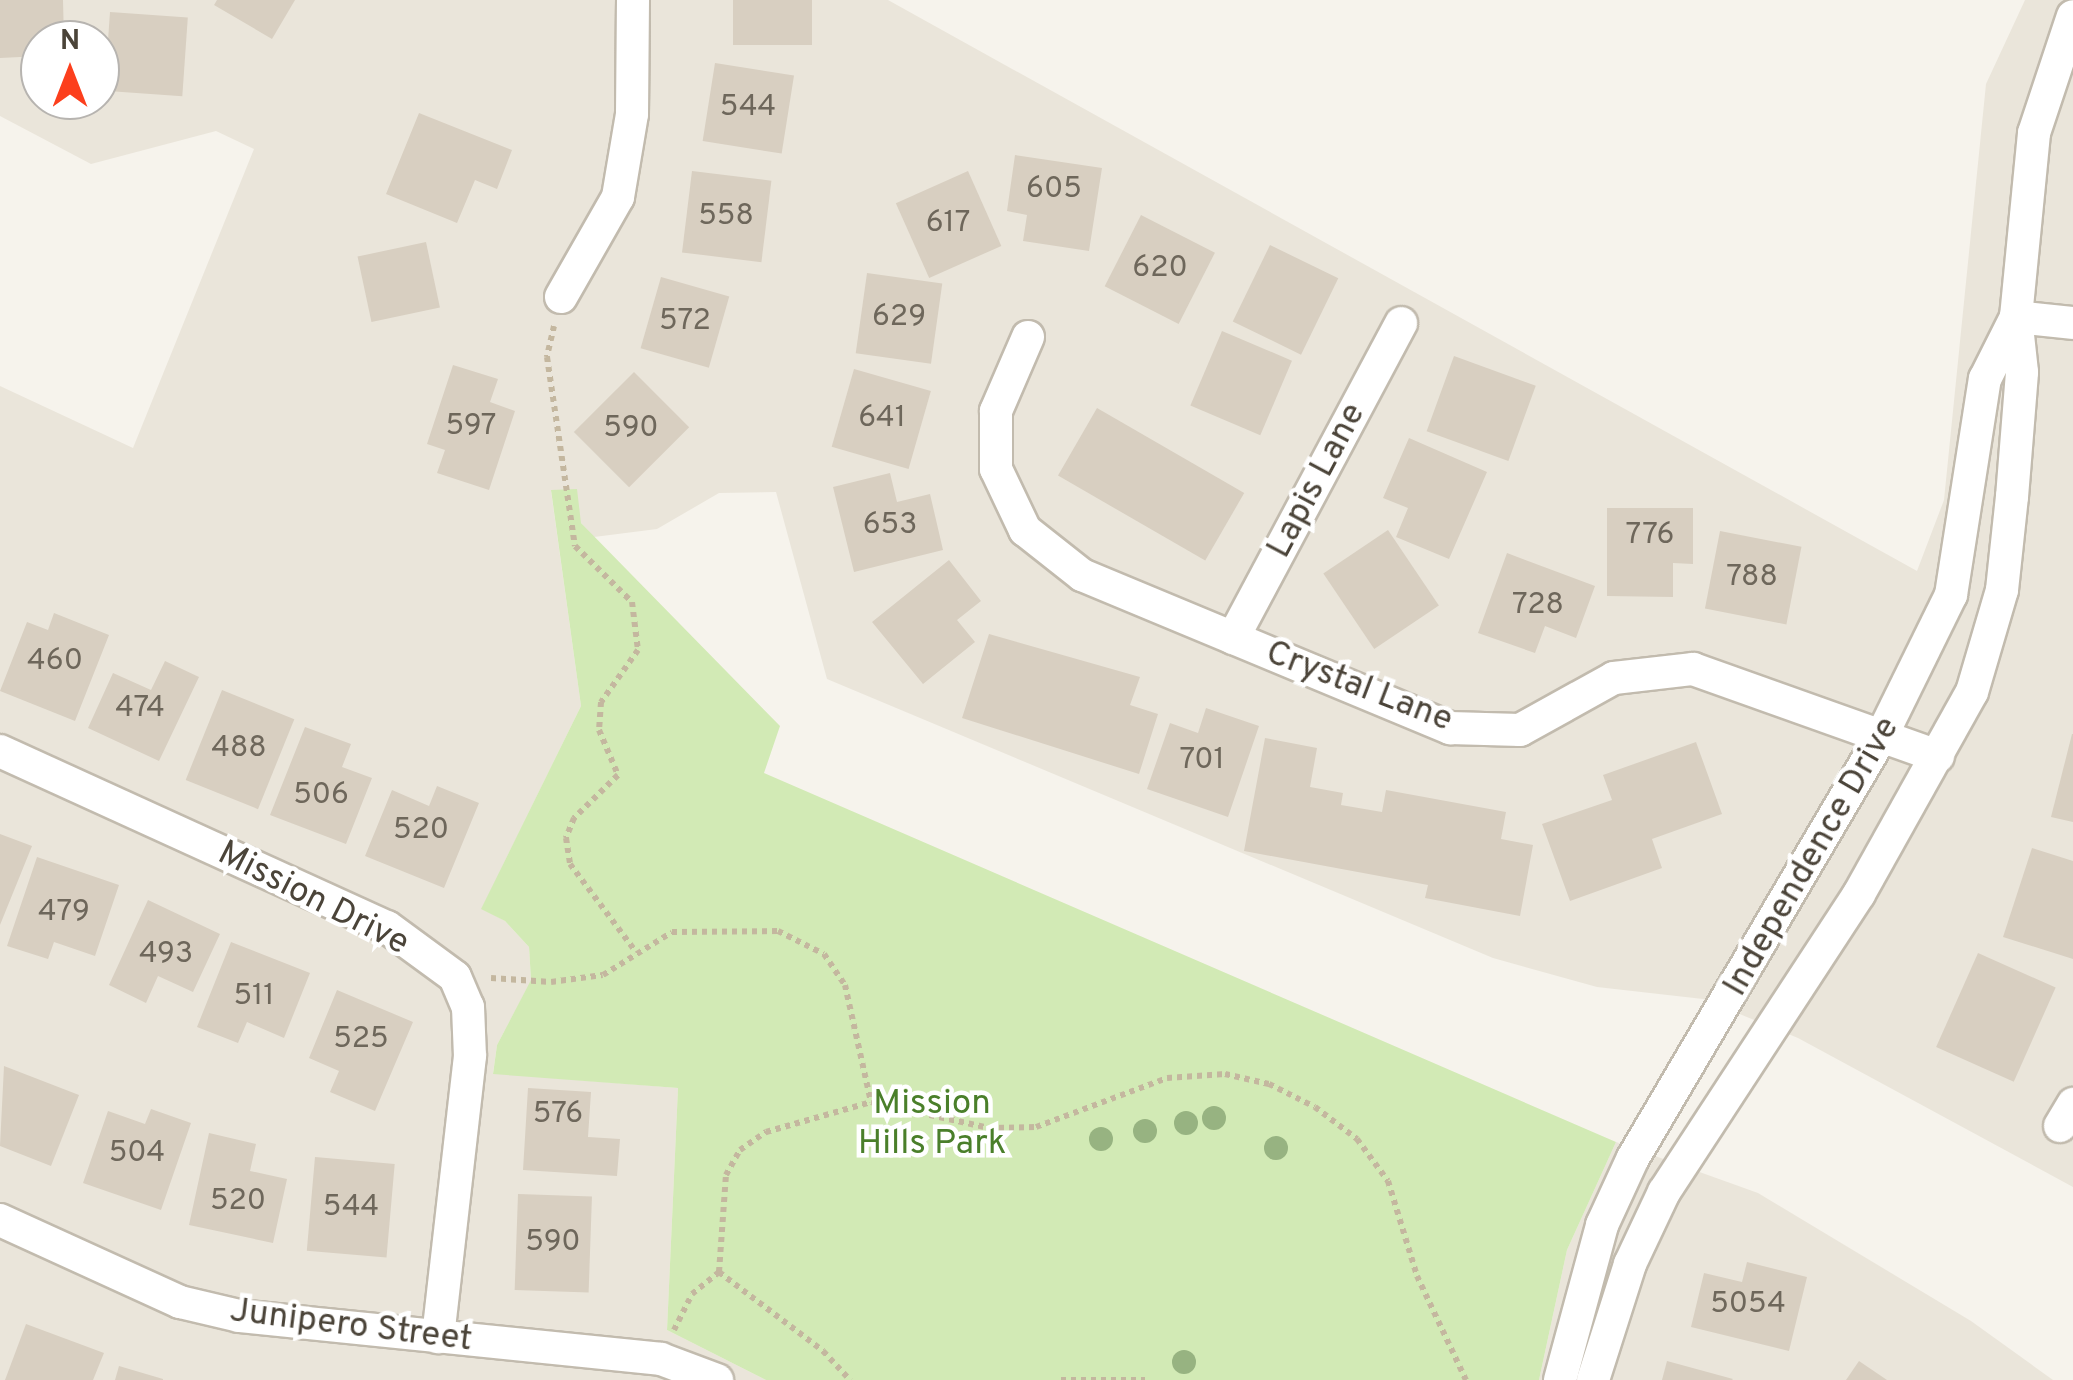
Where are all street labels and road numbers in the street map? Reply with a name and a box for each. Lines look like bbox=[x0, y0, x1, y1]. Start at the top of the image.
street label: Lapis Lane bbox=[1259, 396, 1375, 566]
street label: Crystal Lane bbox=[1260, 632, 1458, 742]
street label: Independence Drive bbox=[1715, 710, 1909, 1004]
street label: Mission Drive bbox=[210, 833, 416, 965]
street label: Junipero Street bbox=[227, 1290, 475, 1362]

